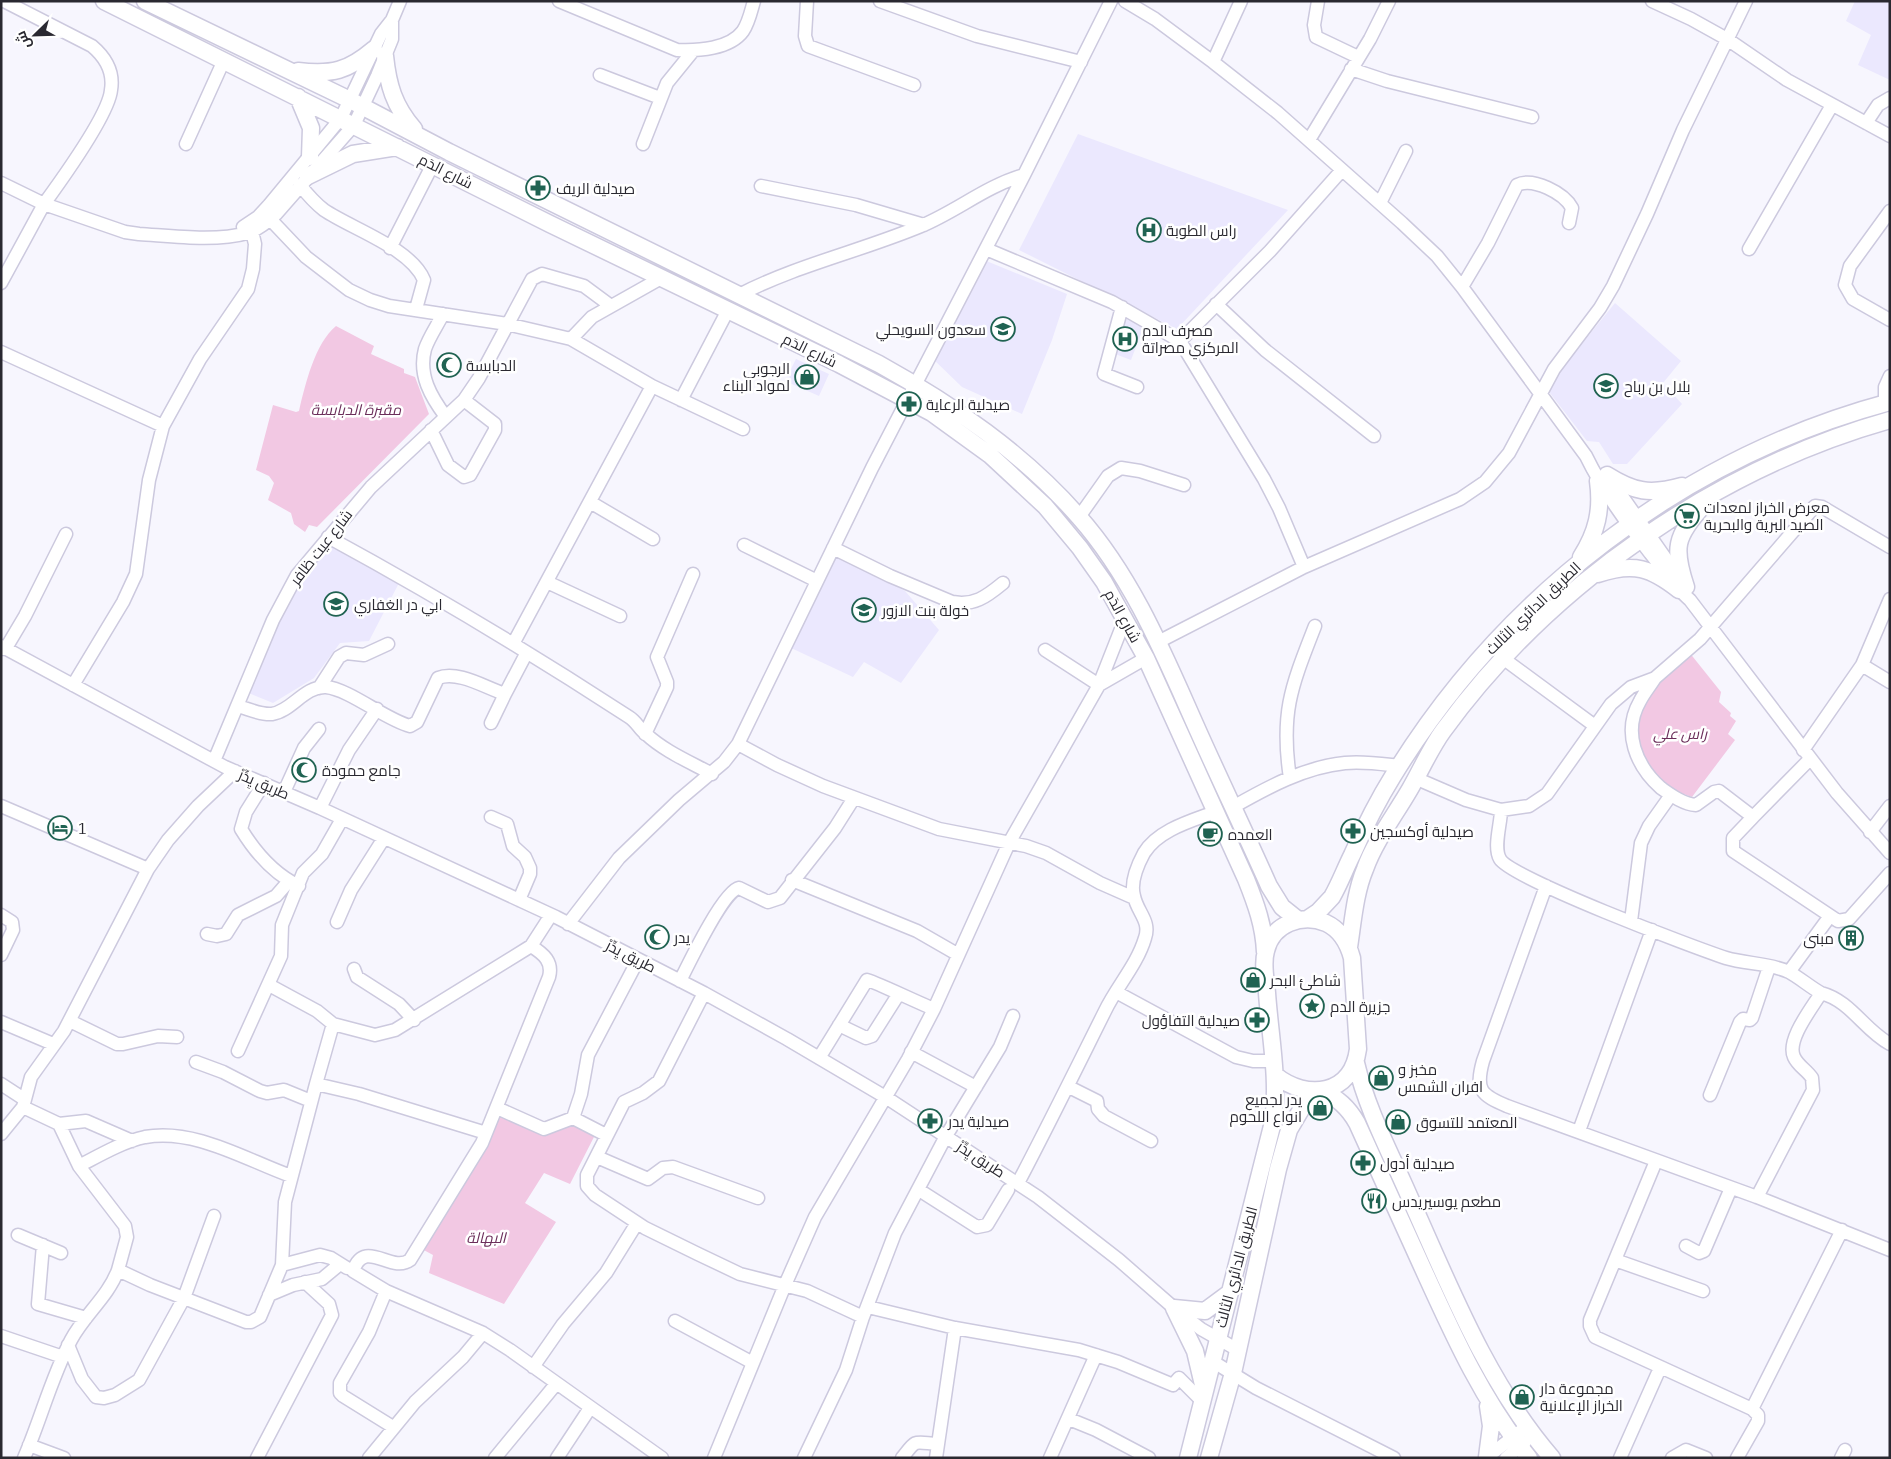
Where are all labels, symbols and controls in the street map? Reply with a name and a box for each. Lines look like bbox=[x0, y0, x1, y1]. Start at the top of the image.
north arrow bbox=[10, 10, 60, 60]
text: ش bbox=[11, 28, 35, 52]
street label: شارع الدَم bbox=[415, 149, 476, 194]
pharmacy icon: صيدلية الريف bbox=[525, 175, 551, 201]
place label: صيدلية الريف bbox=[556, 179, 635, 198]
hospital icon: راس الطوبة bbox=[1136, 217, 1162, 243]
place label: راس الطوبة bbox=[1166, 221, 1236, 241]
school or university icon: سعدون السويحلي bbox=[990, 316, 1016, 342]
place label: سعدون السويحلي bbox=[876, 320, 986, 342]
place label: مصرف الدم المركزي مصراتة bbox=[1142, 321, 1239, 360]
hospital icon: مصرف الدم المركزي مصراتة bbox=[1112, 326, 1138, 352]
street label: شارع الدَم bbox=[779, 329, 840, 373]
mosque icon: الدبابسة bbox=[436, 352, 462, 378]
place label: الدبابسة bbox=[466, 356, 516, 375]
place label: الرجوبي لمواد البناء bbox=[723, 359, 790, 395]
shop icon: الرجوبي لمواد البناء bbox=[794, 364, 820, 390]
school or university icon: بلال بن رباح bbox=[1593, 373, 1619, 399]
place label: بلال بن رباح bbox=[1624, 377, 1691, 398]
pharmacy icon: صيدلية الرعاية bbox=[896, 391, 922, 417]
place label: صيدلية الرعاية bbox=[926, 395, 1010, 414]
park label: مقبرة الدبابسة bbox=[311, 400, 401, 419]
place label: معرض الخراز لمعدات الصيد البرية والبحرية bbox=[1704, 498, 1830, 534]
supermarket icon: معرض الخراز لمعدات الصيد البرية والبحرية bbox=[1674, 503, 1700, 529]
street label: شارع عيت ظافر bbox=[285, 505, 358, 591]
street label: الطريق الدائري الثالث bbox=[1481, 558, 1587, 660]
street label: شارع الدَم bbox=[1099, 586, 1145, 647]
school or university icon: ابي در الغفاري bbox=[323, 591, 349, 617]
place label: ابي در الغفاري bbox=[354, 595, 443, 617]
school or university icon: خولة بنت الازور bbox=[851, 597, 877, 623]
place label: خولة بنت الازور bbox=[881, 601, 969, 620]
park label: راس علي bbox=[1653, 724, 1708, 746]
mosque icon: جامع حمودة bbox=[291, 757, 317, 783]
place label: جامع حمودة bbox=[322, 761, 400, 782]
street label: طريق يِدِّرْ bbox=[234, 764, 292, 804]
hotel icon: 1 bbox=[47, 815, 73, 841]
pharmacy icon: صيدلية أوكسجين bbox=[1340, 818, 1366, 844]
place label: 1 bbox=[78, 819, 87, 838]
cafe icon: العمده bbox=[1197, 821, 1223, 847]
place label: صيدلية أوكسجين bbox=[1370, 822, 1474, 842]
place label: العمده bbox=[1228, 825, 1273, 844]
mosque icon: يدر bbox=[644, 924, 670, 950]
building icon: مبنى bbox=[1838, 925, 1864, 951]
place label: يدر bbox=[673, 928, 690, 947]
place label: مبنى bbox=[1803, 929, 1834, 949]
street label: طريق يِدِّرْ bbox=[601, 935, 659, 978]
shop icon: شاطئ البحر bbox=[1240, 967, 1266, 993]
place label: شاطئ البحر bbox=[1269, 971, 1341, 991]
place icon: جزيرة الدم bbox=[1299, 993, 1325, 1019]
place label: جزيرة الدم bbox=[1330, 997, 1390, 1017]
pharmacy icon: صيدلية التفاؤول bbox=[1244, 1007, 1270, 1033]
place label: صيدلية التفاؤول bbox=[1142, 1011, 1240, 1030]
place label: مخبز و افران الشمس bbox=[1398, 1060, 1483, 1097]
shop icon: مخبز و افران الشمس bbox=[1368, 1065, 1394, 1091]
place label: يدر لجميع انواع اللحوم bbox=[1230, 1090, 1302, 1128]
shop icon: يدر لجميع انواع اللحوم bbox=[1307, 1095, 1333, 1121]
pharmacy icon: صيدلية يدر bbox=[917, 1108, 943, 1134]
shop icon: المعتمد للتسوق bbox=[1385, 1109, 1411, 1135]
place label: صيدلية يدر bbox=[947, 1112, 1009, 1131]
place label: المعتمد للتسوق bbox=[1416, 1113, 1518, 1133]
street label: طريق يِدِّرْ bbox=[952, 1136, 1009, 1182]
pharmacy icon: صيدلية أدول bbox=[1350, 1150, 1376, 1176]
place label: صيدلية أدول bbox=[1380, 1154, 1455, 1173]
restaurant icon: مطعم يوسيريدس bbox=[1361, 1188, 1387, 1214]
place label: مطعم يوسيريدس bbox=[1392, 1192, 1501, 1212]
street label: الطريق الدائري الثالث bbox=[1211, 1204, 1264, 1331]
park label: البهالة bbox=[466, 1228, 508, 1247]
place label: مجموعة دار الخراز اﻹعلانية bbox=[1539, 1379, 1623, 1415]
shop icon: مجموعة دار الخراز اﻹعلانية bbox=[1509, 1384, 1535, 1410]

